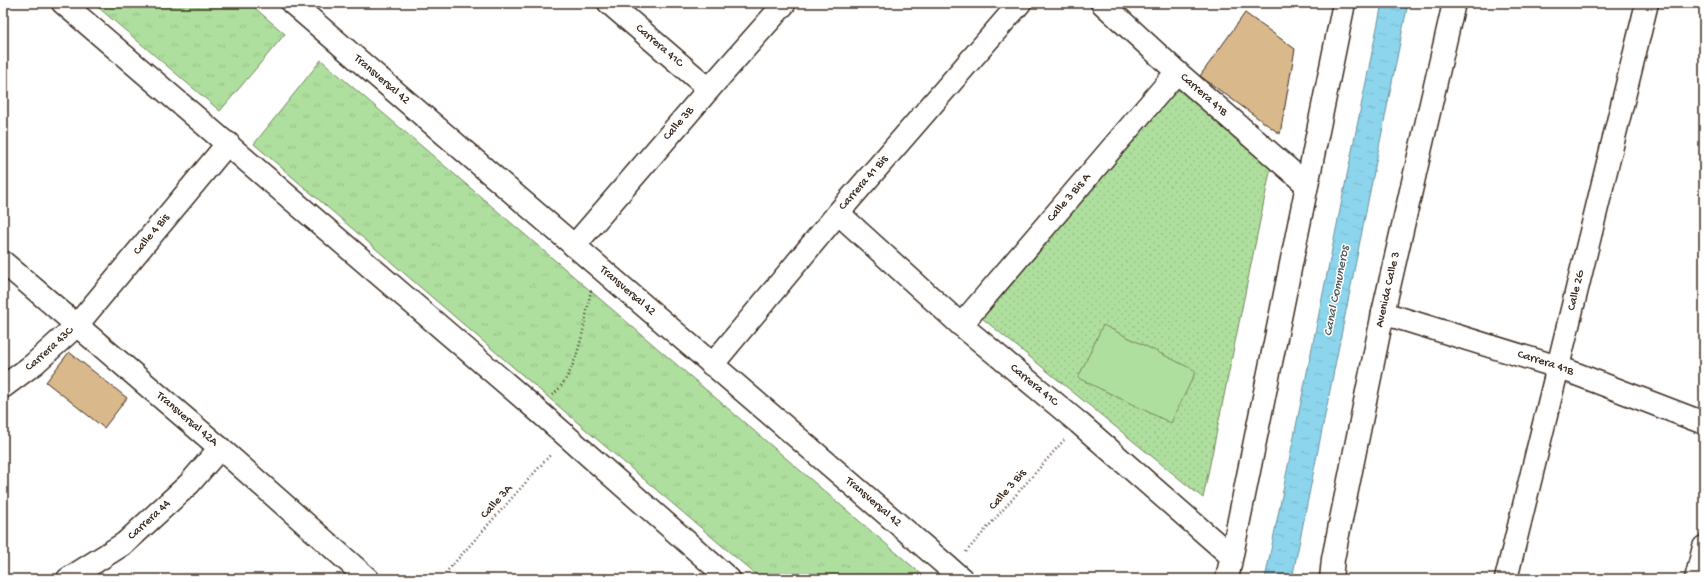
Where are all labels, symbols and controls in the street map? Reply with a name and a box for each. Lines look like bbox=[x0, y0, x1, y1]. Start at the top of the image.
street label: Carrera 41C bbox=[632, 22, 687, 71]
street label: Transversal 42 bbox=[350, 51, 413, 108]
street label: Carrera 41B bbox=[1177, 71, 1231, 120]
street label: Calle 3B bbox=[661, 104, 698, 144]
street label: Carrera 41 Bis bbox=[836, 152, 892, 213]
street label: Calle 3 Bis A bbox=[1045, 170, 1095, 225]
street label: Calle 4 Bis bbox=[131, 211, 173, 258]
water label: Canal Comuneros bbox=[1321, 243, 1353, 337]
street label: Avenida Calle 3 bbox=[1373, 251, 1404, 329]
street label: Transversal 42 bbox=[595, 262, 658, 319]
street label: Calle 2G bbox=[1565, 269, 1588, 312]
street label: Carrera 43C bbox=[23, 323, 78, 375]
street label: Carrera 41B bbox=[1516, 348, 1576, 380]
street label: Carrera 41C bbox=[1007, 361, 1062, 411]
street label: Transversal 42A bbox=[152, 389, 221, 450]
street label: Calle 3 Bis bbox=[986, 466, 1030, 513]
street label: Transversal 42 bbox=[841, 474, 904, 530]
street label: Calle 3A bbox=[478, 481, 516, 522]
street label: Carrera 44 bbox=[125, 497, 174, 543]

